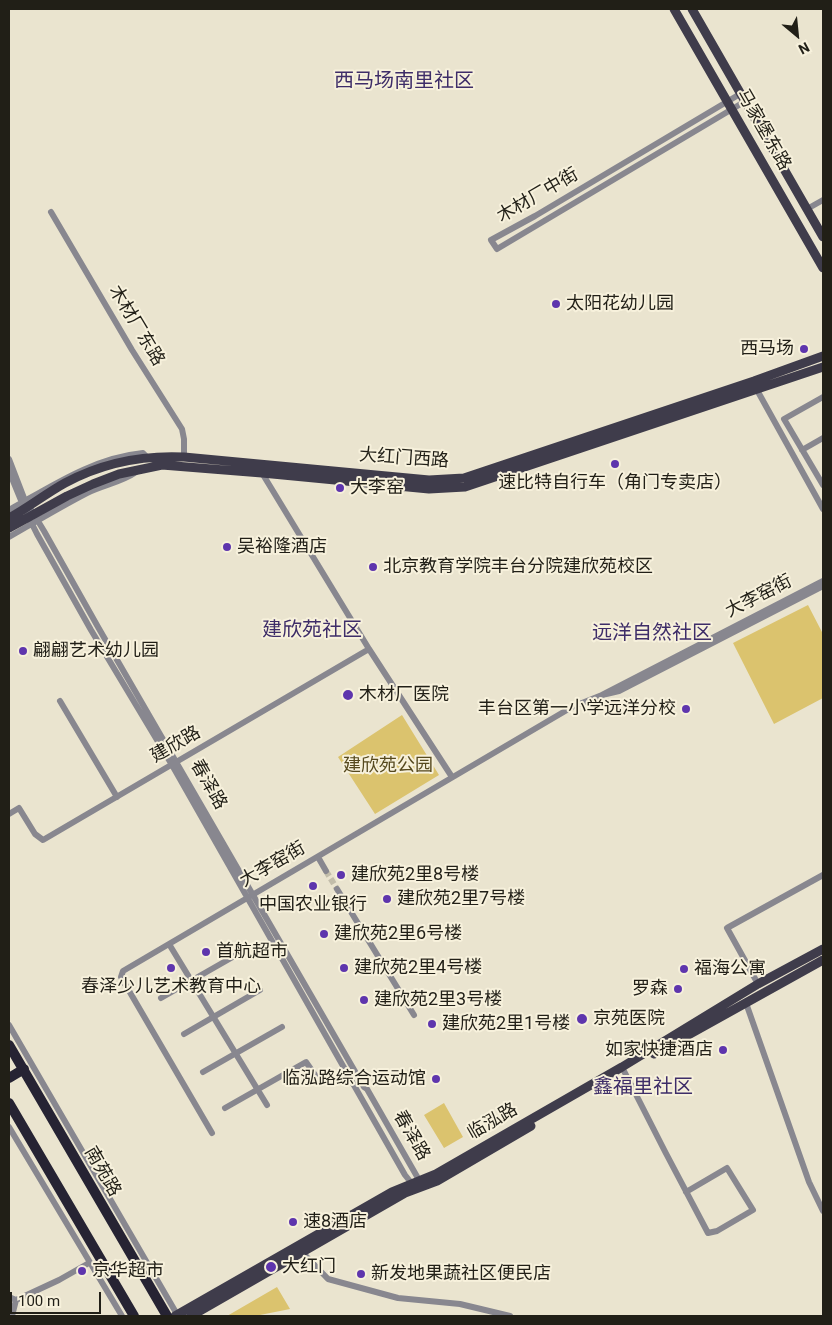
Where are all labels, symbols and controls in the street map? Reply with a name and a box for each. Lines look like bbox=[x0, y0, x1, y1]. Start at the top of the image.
north arrow bbox=[772, 10, 822, 60]
text: N bbox=[796, 39, 812, 58]
district label: 西马场南里社区 bbox=[334, 70, 474, 94]
street label: 马家堡东路 bbox=[731, 86, 795, 174]
street label: 木材厂中街 bbox=[494, 164, 582, 228]
street label: 木材厂东路 bbox=[104, 282, 168, 370]
place label: 太阳花幼儿园 bbox=[566, 293, 674, 315]
marker: 太阳花幼儿园 bbox=[550, 298, 562, 310]
place label: 西马场 bbox=[740, 338, 794, 360]
marker: 西马场 bbox=[798, 343, 810, 355]
street label: 大红门西路 bbox=[358, 445, 450, 473]
marker: 速比特自行车（角门专卖店） bbox=[609, 458, 621, 470]
place label: 速比特自行车（角门专卖店） bbox=[498, 472, 732, 494]
place label: 大李窑 bbox=[350, 477, 404, 499]
marker: 大李窑 bbox=[334, 482, 346, 494]
place label: 吴裕隆酒店 bbox=[237, 536, 327, 558]
marker: 吴裕隆酒店 bbox=[221, 541, 233, 553]
place label: 北京教育学院丰台分院建欣苑校区 bbox=[383, 556, 653, 578]
marker: 北京教育学院丰台分院建欣苑校区 bbox=[367, 561, 379, 573]
street label: 大李窑街 bbox=[722, 571, 796, 623]
district label: 建欣苑社区 bbox=[262, 619, 362, 643]
district label: 远洋自然社区 bbox=[592, 622, 712, 646]
place label: 翩翩艺术幼儿园 bbox=[33, 640, 159, 662]
marker: 翩翩艺术幼儿园 bbox=[17, 645, 29, 657]
place label: 木材厂医院 bbox=[359, 684, 449, 706]
marker: 木材厂医院 bbox=[341, 688, 355, 702]
place label: 丰台区第一小学远洋分校 bbox=[478, 698, 676, 720]
marker: 丰台区第一小学远洋分校 bbox=[680, 703, 692, 715]
street label: 建欣路 bbox=[147, 722, 205, 768]
park label: 建欣苑公园 bbox=[343, 755, 433, 777]
street label: 春泽路 bbox=[185, 756, 231, 814]
street label: 大李窑街 bbox=[236, 838, 310, 892]
place label: 建欣苑2里8号楼 bbox=[351, 864, 479, 886]
marker: 建欣苑2里8号楼 bbox=[335, 869, 347, 881]
marker: 中国农业银行 bbox=[307, 880, 319, 892]
place label: 建欣苑2里7号楼 bbox=[397, 888, 525, 910]
marker: 建欣苑2里7号楼 bbox=[381, 893, 393, 905]
place label: 中国农业银行 bbox=[259, 894, 367, 916]
place label: 建欣苑2里6号楼 bbox=[334, 923, 462, 945]
marker: 建欣苑2里6号楼 bbox=[318, 928, 330, 940]
place label: 首航超市 bbox=[216, 941, 288, 963]
marker: 首航超市 bbox=[200, 946, 212, 958]
place label: 建欣苑2里4号楼 bbox=[354, 957, 482, 979]
place label: 福海公寓 bbox=[694, 958, 766, 980]
marker: 春泽少儿艺术教育中心 bbox=[165, 962, 177, 974]
marker: 建欣苑2里4号楼 bbox=[338, 962, 350, 974]
marker: 福海公寓 bbox=[678, 963, 690, 975]
place label: 春泽少儿艺术教育中心 bbox=[81, 976, 261, 998]
place label: 罗森 bbox=[632, 978, 668, 1000]
marker: 罗森 bbox=[672, 983, 684, 995]
place label: 建欣苑2里3号楼 bbox=[374, 989, 502, 1011]
marker: 建欣苑2里3号楼 bbox=[358, 994, 370, 1006]
place label: 京苑医院 bbox=[593, 1008, 665, 1030]
marker: 京苑医院 bbox=[575, 1012, 589, 1026]
place label: 建欣苑2里1号楼 bbox=[442, 1013, 570, 1035]
marker: 建欣苑2里1号楼 bbox=[426, 1018, 438, 1030]
place label: 如家快捷酒店 bbox=[605, 1039, 713, 1061]
marker: 如家快捷酒店 bbox=[717, 1044, 729, 1056]
place label: 临泓路综合运动馆 bbox=[282, 1068, 426, 1090]
marker: 临泓路综合运动馆 bbox=[430, 1073, 442, 1085]
district label: 鑫福里社区 bbox=[593, 1076, 693, 1100]
street label: 临泓路 bbox=[464, 1099, 522, 1145]
street label: 春泽路 bbox=[388, 1107, 434, 1165]
street label: 南苑路 bbox=[79, 1143, 125, 1201]
place label: 速8酒店 bbox=[303, 1211, 367, 1233]
marker: 速8酒店 bbox=[287, 1216, 299, 1228]
place label: 大红门 bbox=[282, 1256, 336, 1278]
place label: 京华超市 bbox=[92, 1260, 164, 1282]
marker: 大红门 bbox=[264, 1260, 278, 1274]
place label: 新发地果蔬社区便民店 bbox=[371, 1263, 551, 1285]
marker: 京华超市 bbox=[76, 1265, 88, 1277]
marker: 新发地果蔬社区便民店 bbox=[355, 1268, 367, 1280]
scale bar bbox=[12, 1282, 104, 1314]
text: 100 m bbox=[18, 1292, 60, 1310]

